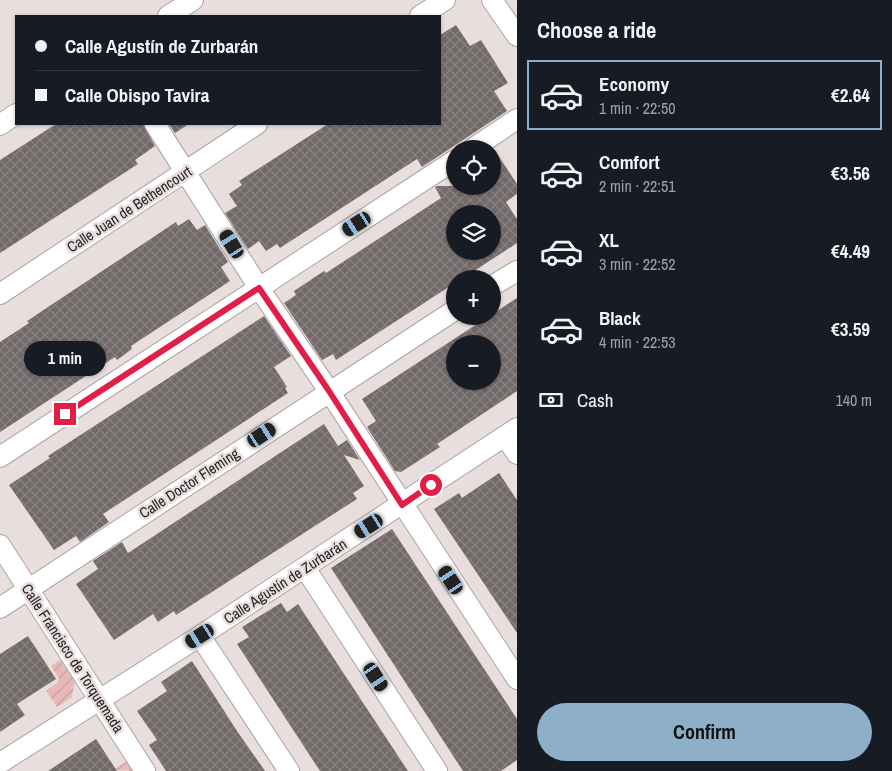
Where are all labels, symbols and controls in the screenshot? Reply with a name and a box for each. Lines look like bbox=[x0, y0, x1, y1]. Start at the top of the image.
text: Choose a ride bbox=[537, 15, 656, 45]
text: Calle Agustín de Zurbarán bbox=[65, 33, 258, 59]
text: Economy bbox=[599, 71, 669, 97]
icon: car bbox=[539, 73, 584, 118]
text: Calle Obispo Tavira bbox=[65, 82, 209, 108]
text: €2.64 bbox=[831, 82, 870, 108]
text: 1 min · 22:50 bbox=[599, 97, 676, 119]
map controls bbox=[446, 140, 501, 390]
button: locate bbox=[446, 140, 501, 195]
text: Comfort bbox=[599, 149, 660, 175]
icon: car bbox=[539, 151, 584, 196]
street label: Calle Juan de Bethencourt bbox=[62, 160, 196, 257]
text: €3.56 bbox=[831, 160, 870, 186]
text: 2 min · 22:51 bbox=[599, 175, 676, 197]
button: layers bbox=[446, 205, 501, 260]
car bbox=[340, 210, 373, 238]
car bbox=[217, 227, 246, 261]
text: XL bbox=[599, 227, 619, 253]
icon: car bbox=[539, 229, 584, 274]
text: €4.49 bbox=[831, 238, 870, 264]
text: 3 min · 22:52 bbox=[599, 253, 676, 275]
button: + bbox=[446, 270, 501, 325]
text: Black bbox=[599, 305, 641, 331]
icon: car bbox=[539, 307, 584, 352]
text: €3.59 bbox=[831, 316, 870, 342]
text: 4 min · 22:53 bbox=[599, 331, 676, 353]
button: − bbox=[446, 335, 501, 390]
callout: 1 min bbox=[24, 342, 106, 376]
text: 1 min bbox=[48, 347, 82, 369]
icon: cash bbox=[537, 386, 565, 414]
text: Cash bbox=[577, 387, 613, 413]
text: 140 m bbox=[836, 389, 872, 411]
route end bbox=[54, 403, 76, 425]
car bbox=[245, 421, 278, 449]
street label: Calle Doctor Fleming bbox=[135, 443, 243, 523]
route start bbox=[420, 474, 442, 496]
car bbox=[352, 512, 385, 540]
street label: Calle Agustín de Zurbarán bbox=[219, 533, 351, 629]
car bbox=[436, 563, 465, 597]
street label: Calle Francisco de Torquemada bbox=[17, 579, 129, 737]
car bbox=[183, 622, 216, 650]
car bbox=[361, 660, 390, 694]
button: Confirm bbox=[537, 703, 872, 761]

